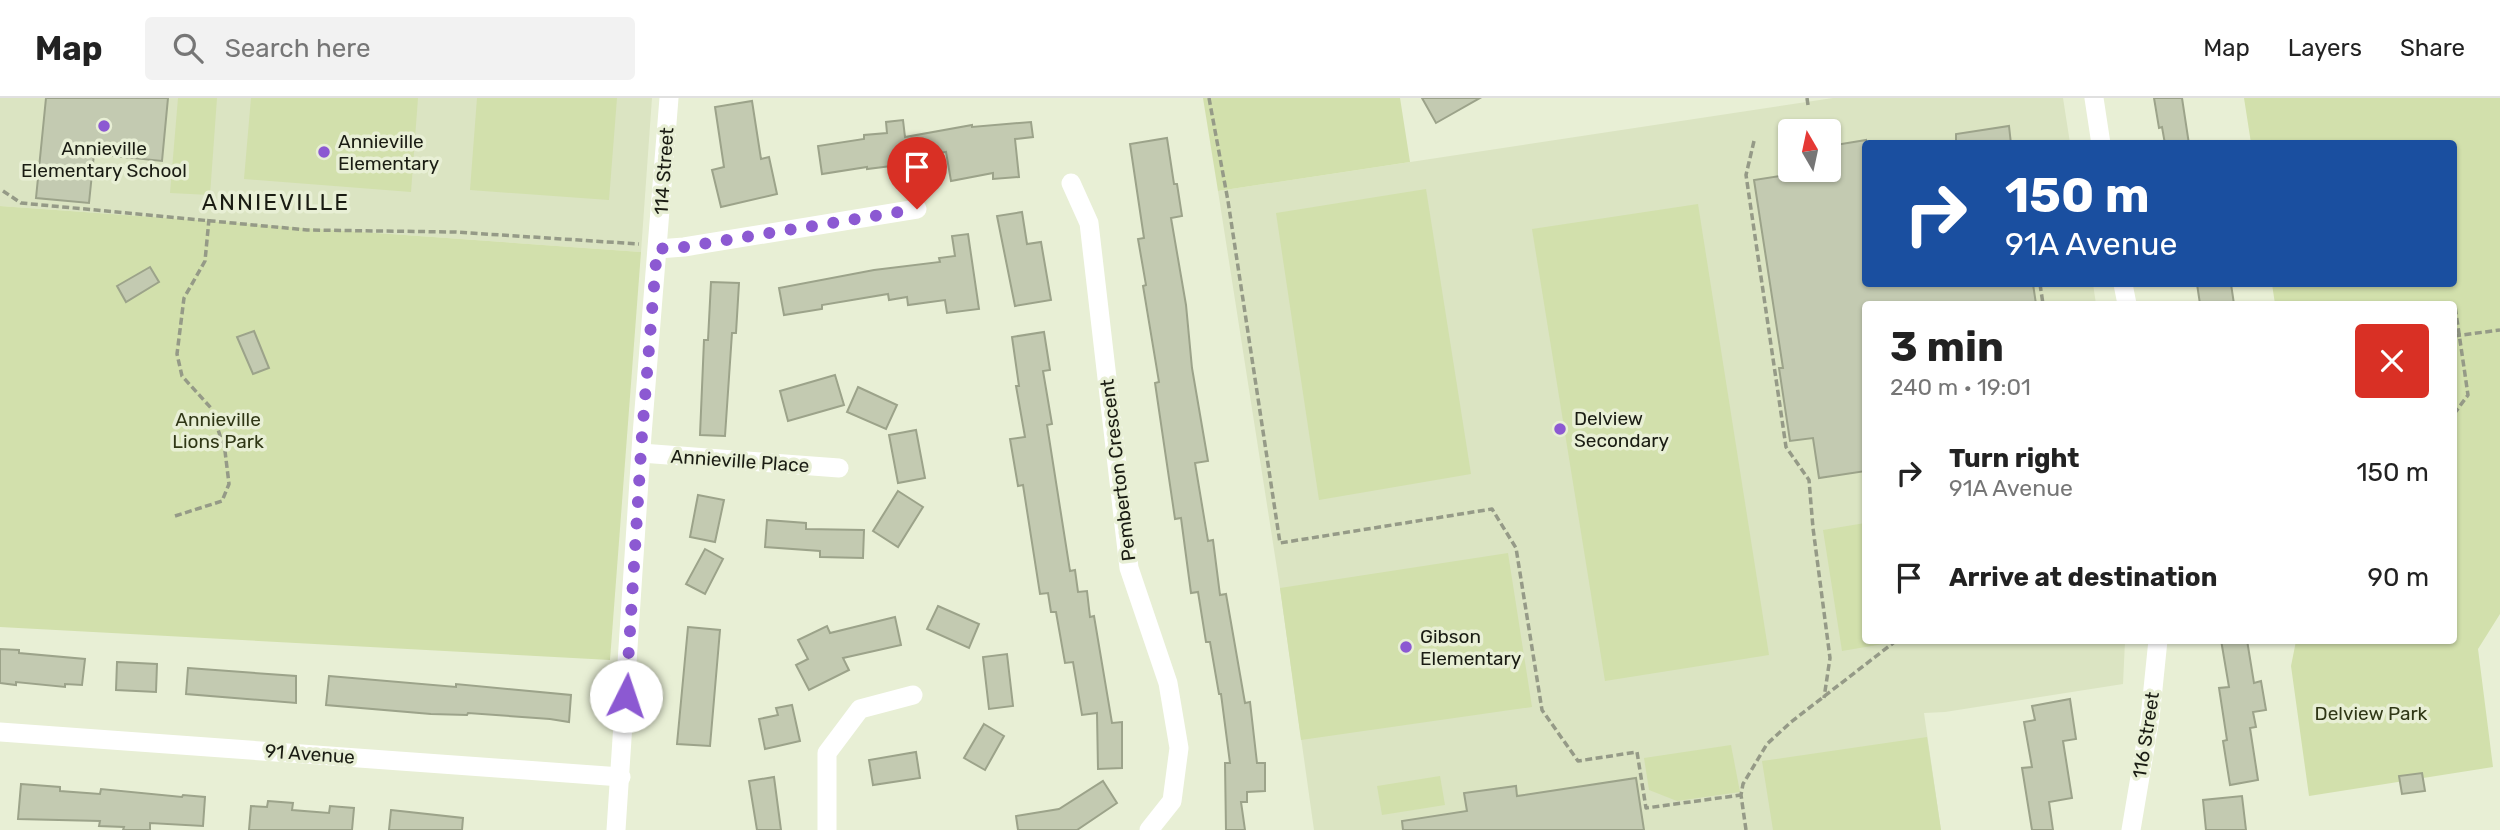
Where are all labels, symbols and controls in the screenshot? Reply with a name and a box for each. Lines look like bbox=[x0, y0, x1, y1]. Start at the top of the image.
search box bbox=[145, 17, 635, 80]
text: Map bbox=[35, 29, 103, 68]
icon: search bbox=[169, 29, 207, 67]
text: Search here bbox=[225, 33, 370, 64]
text: Map bbox=[2203, 34, 2250, 62]
text: Layers bbox=[2288, 34, 2362, 62]
text: Share bbox=[2400, 34, 2465, 62]
marker: Annieville Elementary School bbox=[96, 118, 112, 134]
north arrow bbox=[1778, 119, 1841, 182]
map controls bbox=[1778, 119, 1841, 182]
street label: 114 Street bbox=[649, 126, 679, 216]
place label: Annieville Elementary bbox=[338, 130, 439, 175]
place label: Annieville Elementary School bbox=[21, 137, 187, 182]
pin bbox=[887, 137, 947, 209]
marker: Annieville Elementary bbox=[316, 144, 332, 160]
icon: arrive bbox=[898, 148, 936, 186]
text: 150 m bbox=[2005, 166, 2150, 224]
icon: right bbox=[1890, 168, 1981, 259]
district label: ANNIEVILLE bbox=[202, 188, 350, 216]
text: 91A Avenue bbox=[2005, 225, 2177, 263]
text: 3 min bbox=[1890, 322, 2004, 372]
button: close bbox=[2355, 324, 2429, 398]
text: 240 m · 19:01 bbox=[1890, 373, 2031, 401]
street label: Pemberton Crescent bbox=[1095, 377, 1141, 562]
place label: Delview Secondary bbox=[1574, 407, 1669, 452]
park label: Annieville Lions Park bbox=[172, 408, 264, 453]
marker: Delview Secondary bbox=[1552, 421, 1568, 437]
text: Turn right bbox=[1949, 443, 2079, 474]
street label: Annieville Place bbox=[670, 445, 810, 477]
icon: right bbox=[1890, 454, 1928, 492]
text: 150 m bbox=[2356, 457, 2429, 488]
text: 91A Avenue bbox=[1949, 474, 2073, 502]
icon: arrive bbox=[1890, 559, 1928, 597]
text: Arrive at destination bbox=[1949, 562, 2217, 593]
text: 90 m bbox=[2368, 562, 2429, 593]
place label: Gibson Elementary bbox=[1420, 625, 1521, 670]
marker: Gibson Elementary bbox=[1398, 639, 1414, 655]
position arrow bbox=[589, 659, 663, 733]
street label: 116 Street bbox=[2128, 690, 2164, 780]
park label: Delview Park bbox=[2315, 702, 2428, 725]
street label: 91 Avenue bbox=[264, 739, 356, 769]

